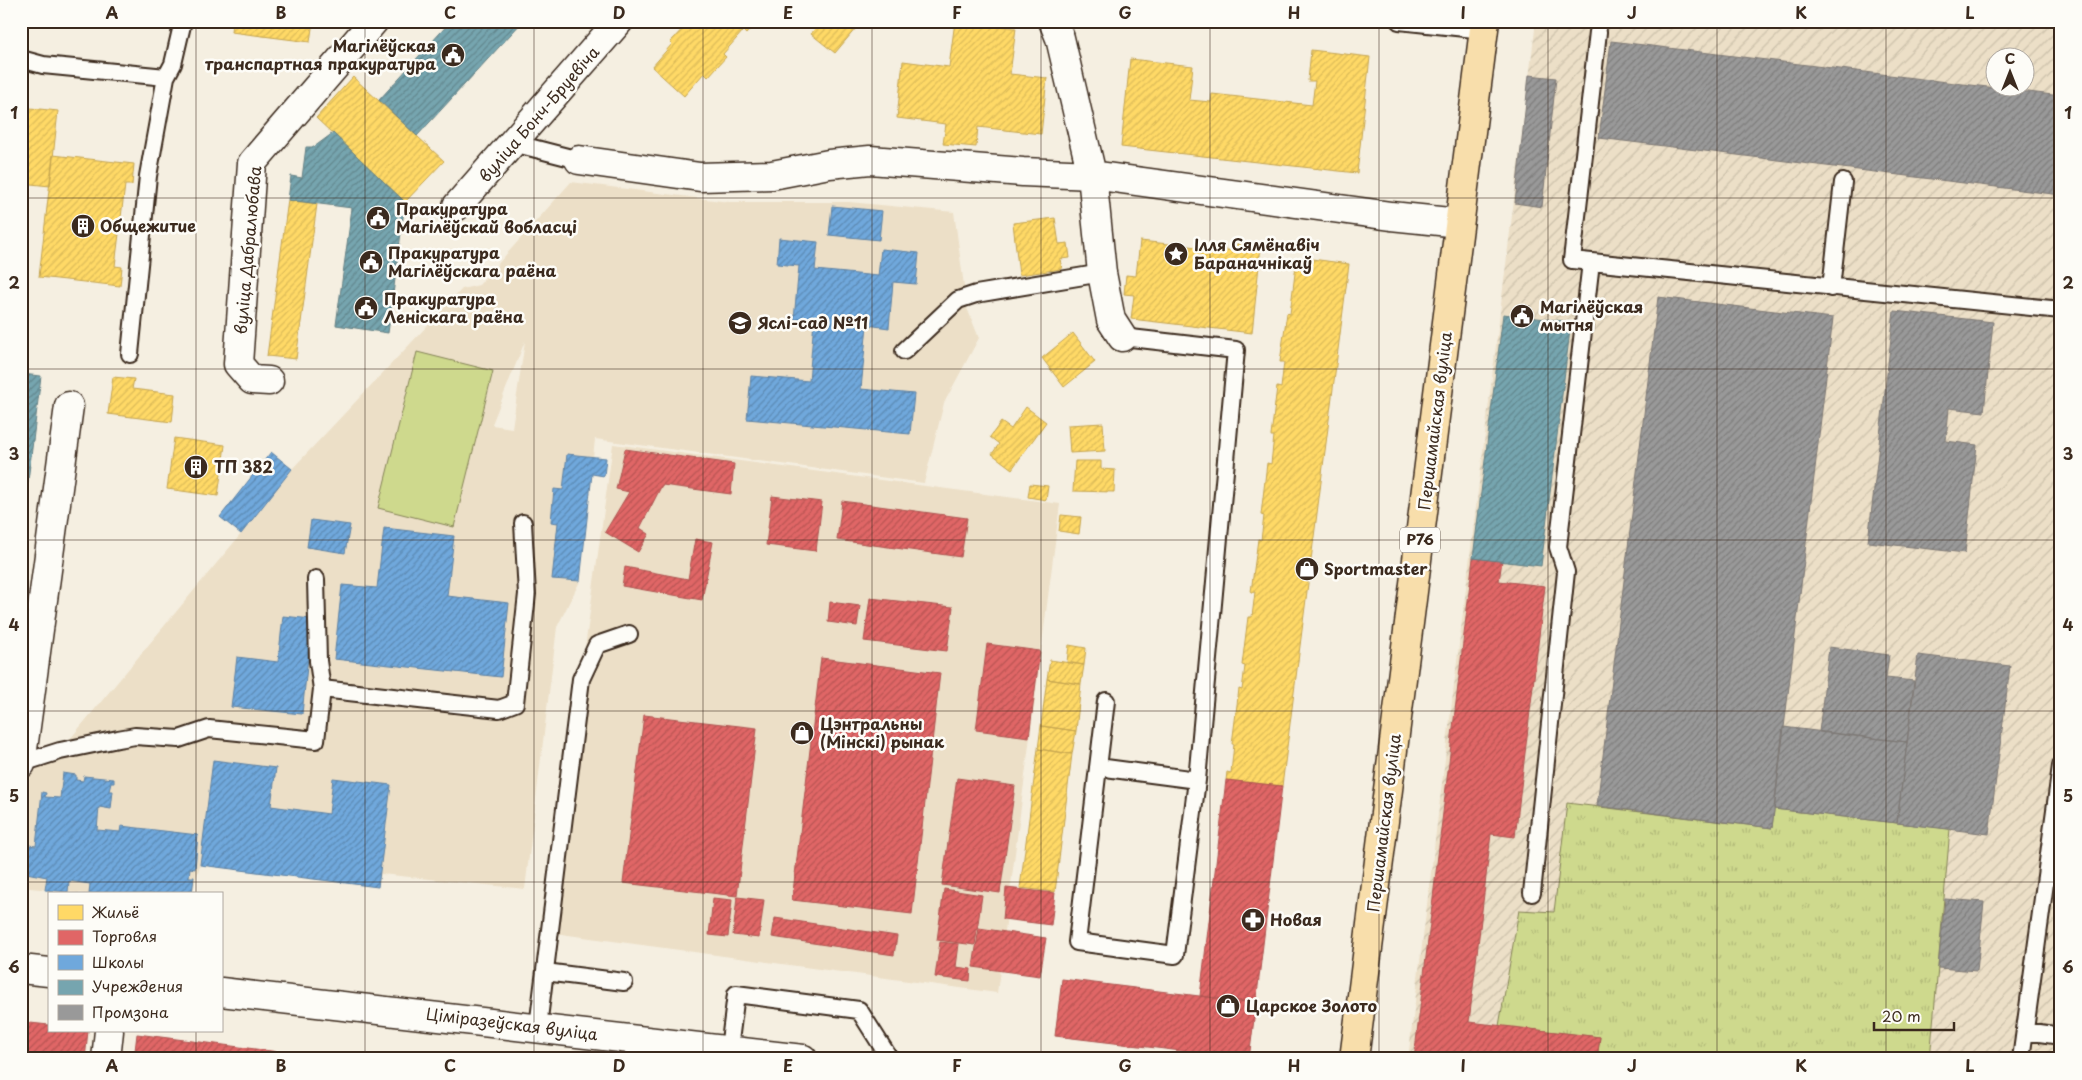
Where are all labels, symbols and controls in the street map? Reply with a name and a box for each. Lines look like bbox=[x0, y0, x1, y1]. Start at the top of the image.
text: A bbox=[106, 0, 119, 24]
text: B bbox=[276, 0, 287, 24]
text: C bbox=[444, 0, 456, 24]
text: D bbox=[613, 0, 625, 24]
text: E bbox=[783, 0, 793, 24]
text: F bbox=[952, 0, 962, 24]
text: G bbox=[1118, 0, 1132, 24]
text: H bbox=[1288, 0, 1300, 24]
text: I bbox=[1460, 0, 1466, 24]
text: J bbox=[1627, 0, 1637, 24]
text: K bbox=[1795, 0, 1807, 24]
text: L bbox=[1965, 0, 1975, 24]
place label: Магілёўская транспартная пракуратура bbox=[205, 33, 436, 75]
street label: вуліца Бонч-Бруевіча bbox=[472, 40, 604, 187]
public building icon: Магілёўская транспартная пракуратура bbox=[440, 42, 466, 68]
north arrow bbox=[1984, 48, 2034, 98]
text: С bbox=[2005, 48, 2015, 69]
text: 1 bbox=[10, 100, 18, 124]
text: 1 bbox=[2064, 100, 2072, 124]
street label: вуліца Дабралюбава bbox=[228, 165, 266, 335]
place label: Пракуратура Магілёўскай вобласці bbox=[396, 196, 577, 238]
public building icon: Пракуратура Магілёўскай вобласці bbox=[365, 205, 391, 231]
building icon: Общежитие bbox=[70, 213, 96, 239]
place label: Общежитие bbox=[100, 213, 196, 237]
place label: Ілля Сямёнавіч Бараначнікаў bbox=[1194, 232, 1320, 274]
place label: Пракуратура Магілёўскага раёна bbox=[388, 240, 557, 282]
place icon: Ілля Сямёнавіч Бараначнікаў bbox=[1163, 241, 1189, 267]
public building icon: Пракуратура Магілёўскага раёна bbox=[358, 249, 384, 275]
text: 2 bbox=[8, 270, 20, 294]
text: 2 bbox=[2062, 270, 2074, 294]
place label: Пракуратура Леніскага раёна bbox=[384, 286, 524, 328]
place label: Магілёўская мытня bbox=[1540, 294, 1643, 336]
public building icon: Пракуратура Леніскага раёна bbox=[353, 295, 379, 321]
public building icon: Магілёўская мытня bbox=[1509, 303, 1535, 329]
school or university icon: Яслі-сад №11 bbox=[727, 310, 753, 336]
place label: Яслі-сад №11 bbox=[757, 310, 868, 334]
street label: Першамайская вуліца bbox=[1411, 330, 1457, 511]
text: 3 bbox=[9, 441, 19, 465]
text: 3 bbox=[2063, 441, 2073, 465]
building icon: ТП 382 bbox=[183, 454, 209, 480]
place label: ТП 382 bbox=[214, 454, 273, 478]
road number: Р76 bbox=[1400, 528, 1440, 552]
shop icon: Sportmaster bbox=[1294, 556, 1320, 582]
place label: Sportmaster bbox=[1324, 556, 1428, 580]
text: 4 bbox=[9, 612, 20, 636]
text: 4 bbox=[2063, 612, 2074, 636]
place label: Цэнтральны (Мінскі) рынак bbox=[820, 711, 945, 753]
shop icon: Цэнтральны (Мінскі) рынак bbox=[789, 720, 815, 746]
street label: Першамайская вуліца bbox=[1360, 732, 1406, 913]
text: 5 bbox=[9, 783, 19, 807]
text: 5 bbox=[2063, 783, 2073, 807]
legend bbox=[48, 892, 222, 1032]
text: Жильё bbox=[91, 900, 139, 923]
pharmacy icon: Новая bbox=[1240, 907, 1266, 933]
place label: Новая bbox=[1270, 907, 1322, 931]
text: Торговля bbox=[92, 924, 157, 947]
text: Школы bbox=[92, 950, 144, 973]
text: 6 bbox=[8, 954, 20, 978]
text: 6 bbox=[2062, 954, 2074, 978]
text: Учреждения bbox=[92, 974, 183, 997]
shop icon: Царское Золото bbox=[1215, 993, 1241, 1019]
place label: Царское Золото bbox=[1246, 993, 1377, 1017]
text: Промзона bbox=[92, 1000, 169, 1023]
scale bar bbox=[1874, 1000, 1954, 1032]
street label: Ціміразеўская вуліца bbox=[425, 1001, 600, 1045]
text: 20 m bbox=[1882, 1004, 1921, 1027]
text: A bbox=[106, 1053, 119, 1077]
text: B bbox=[276, 1053, 287, 1077]
text: C bbox=[444, 1053, 456, 1077]
text: D bbox=[613, 1053, 625, 1077]
text: E bbox=[783, 1053, 793, 1077]
text: F bbox=[952, 1053, 962, 1077]
text: G bbox=[1118, 1053, 1132, 1077]
text: H bbox=[1288, 1053, 1300, 1077]
text: I bbox=[1460, 1053, 1466, 1077]
text: J bbox=[1627, 1053, 1637, 1077]
text: K bbox=[1795, 1053, 1807, 1077]
text: L bbox=[1965, 1053, 1975, 1077]

